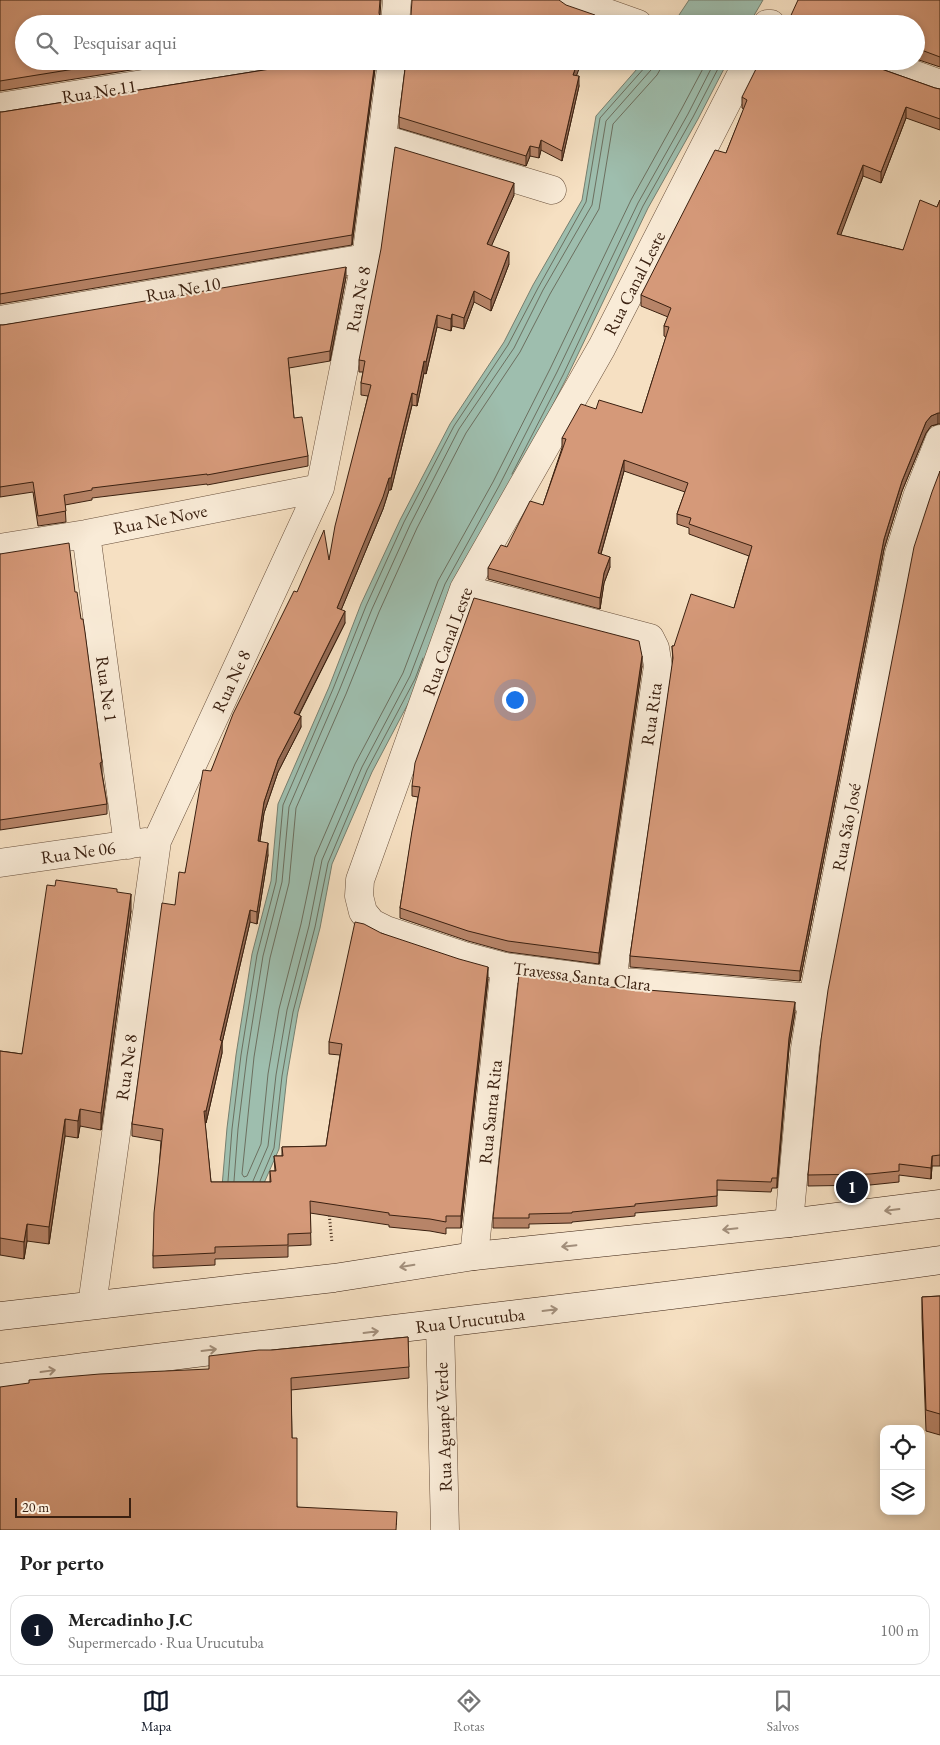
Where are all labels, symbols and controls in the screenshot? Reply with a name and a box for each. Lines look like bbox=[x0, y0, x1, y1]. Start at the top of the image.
search box bbox=[15, 15, 925, 70]
icon: search bbox=[33, 29, 61, 57]
text: Pesquisar aqui bbox=[73, 30, 177, 55]
street label: Rua Ne 11 bbox=[60, 74, 138, 108]
street label: Rua Canal Leste bbox=[598, 227, 670, 339]
street label: Rua Ne 8 bbox=[340, 264, 376, 334]
street label: Rua Ne 10 bbox=[144, 271, 222, 307]
street label: Rua Ne Nove bbox=[111, 499, 209, 539]
street label: Rua Canal Leste bbox=[417, 584, 477, 698]
street label: Rua Ne 8 bbox=[206, 646, 256, 716]
street label: Rua Ne 1 bbox=[91, 654, 123, 724]
street label: Rua Rita bbox=[635, 680, 667, 747]
your location bbox=[502, 687, 528, 713]
street label: Rua São José bbox=[826, 781, 866, 873]
street label: Rua Ne 06 bbox=[39, 835, 117, 869]
street label: Travessa Santa Clara bbox=[512, 956, 653, 996]
street label: Rua Ne 8 bbox=[110, 1032, 142, 1102]
street label: Rua Santa Rita bbox=[473, 1058, 507, 1165]
pin: 1 bbox=[836, 1168, 868, 1206]
one-way arrow bbox=[884, 1205, 900, 1215]
one-way arrow bbox=[723, 1224, 739, 1234]
one-way arrow bbox=[561, 1241, 577, 1251]
one-way arrow bbox=[400, 1262, 416, 1272]
street label: Rua Urucutuba bbox=[414, 1302, 527, 1338]
one-way arrow bbox=[541, 1305, 557, 1315]
one-way arrow bbox=[363, 1327, 379, 1337]
one-way arrow bbox=[201, 1345, 217, 1355]
street label: Rua Aguapé Verde bbox=[429, 1362, 457, 1492]
one-way arrow bbox=[40, 1366, 56, 1376]
map controls bbox=[880, 1425, 925, 1515]
button: locate bbox=[880, 1425, 925, 1470]
button: layers bbox=[880, 1470, 925, 1515]
scale bar bbox=[15, 1495, 131, 1518]
text: 20 m bbox=[22, 1498, 49, 1516]
text: Por perto bbox=[20, 1549, 104, 1576]
text: Mercadinho J.C bbox=[68, 1607, 193, 1632]
text: 1 bbox=[33, 1620, 41, 1641]
text: 100 m bbox=[880, 1620, 919, 1641]
text: Supermercado · Rua Urucutuba bbox=[68, 1632, 264, 1653]
tab: Mapa bbox=[141, 1687, 171, 1735]
tab: Rotas bbox=[453, 1687, 485, 1735]
tab: Salvos bbox=[766, 1687, 799, 1735]

